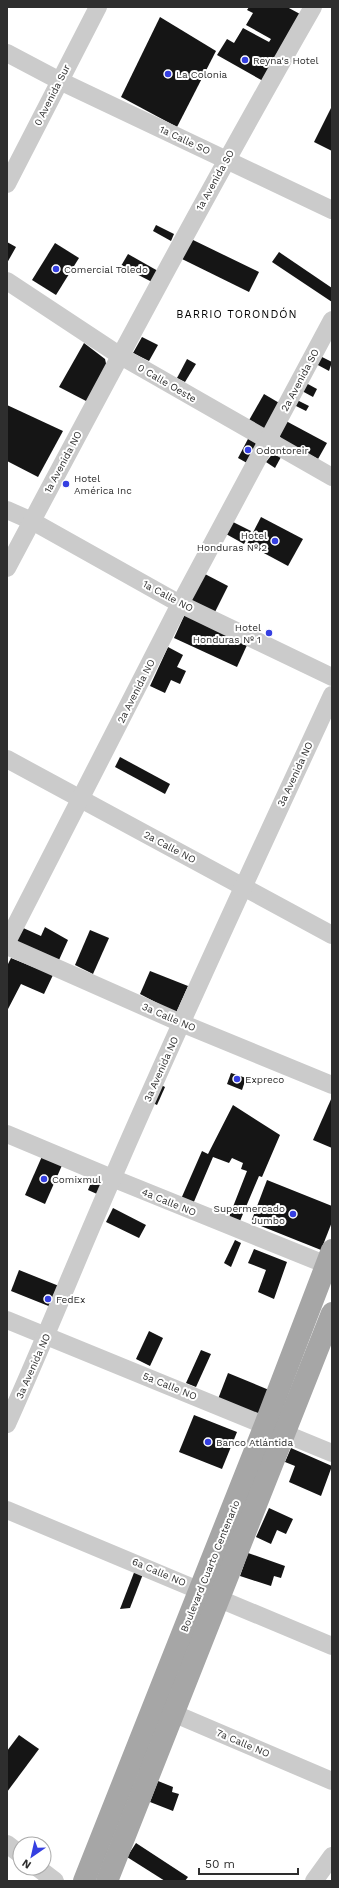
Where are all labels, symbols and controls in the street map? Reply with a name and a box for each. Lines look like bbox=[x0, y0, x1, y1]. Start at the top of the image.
marker: Reyna's Hotel bbox=[240, 55, 250, 65]
place label: Reyna's Hotel bbox=[253, 55, 319, 66]
street label: 0 Avenida Sur bbox=[32, 63, 72, 127]
marker: La Colonia bbox=[163, 69, 173, 79]
place label: La Colonia bbox=[176, 69, 228, 80]
street label: 1a Calle SO bbox=[158, 124, 212, 156]
street label: 1a Avenida SO bbox=[194, 148, 236, 212]
marker: Comercial Toledo bbox=[51, 264, 61, 274]
place label: Comercial Toledo bbox=[64, 264, 148, 275]
district label: BARRIO TORONDÓN bbox=[176, 307, 298, 321]
street label: 2a Avenida SO bbox=[279, 347, 321, 413]
street label: 0 Calle Oeste bbox=[136, 362, 198, 404]
street label: 1a Avenida NO bbox=[42, 429, 84, 495]
marker: Odontoreir bbox=[243, 445, 253, 455]
place label: Odontoreir bbox=[256, 445, 309, 456]
place label: Hotel América Inc bbox=[74, 473, 132, 496]
marker: Hotel América Inc bbox=[61, 479, 71, 489]
place label: Hotel Honduras Nº 2 bbox=[197, 530, 267, 553]
marker: Hotel Honduras Nº 2 bbox=[270, 536, 280, 546]
street label: 1a Calle NO bbox=[141, 578, 195, 614]
place label: Hotel Honduras Nº 1 bbox=[193, 622, 261, 645]
marker: Hotel Honduras Nº 1 bbox=[264, 628, 274, 638]
street label: 2a Avenida NO bbox=[115, 657, 157, 725]
street label: 3a Avenida NO bbox=[275, 740, 315, 808]
street label: 2a Calle NO bbox=[142, 829, 198, 865]
street label: 3a Calle NO bbox=[140, 1001, 198, 1033]
street label: 3a Avenida NO bbox=[142, 1035, 180, 1103]
marker: Expreco bbox=[232, 1074, 242, 1084]
place label: Expreco bbox=[245, 1074, 284, 1085]
marker: Comixmul bbox=[39, 1174, 49, 1184]
place label: Comixmul bbox=[52, 1174, 101, 1185]
street label: 4a Calle NO bbox=[140, 1186, 198, 1218]
place label: Supermercado Jumbo bbox=[214, 1203, 285, 1226]
marker: Supermercado Jumbo bbox=[288, 1209, 298, 1219]
marker: FedEx bbox=[43, 1294, 53, 1304]
place label: FedEx bbox=[56, 1294, 85, 1305]
street label: 3a Avenida NO bbox=[14, 1332, 52, 1400]
street label: 5a Calle NO bbox=[141, 1370, 199, 1402]
marker: Banco Atlántida bbox=[203, 1437, 213, 1447]
place label: Banco Atlántida bbox=[216, 1437, 293, 1448]
street label: Boulevard Cuarto Centenario bbox=[178, 1499, 242, 1633]
street label: 6a Calle NO bbox=[130, 1556, 188, 1588]
street label: 7a Calle NO bbox=[215, 1727, 271, 1759]
north arrow bbox=[12, 1836, 52, 1876]
scale bar bbox=[199, 1850, 298, 1876]
text: N bbox=[20, 1856, 34, 1872]
text: 50 m bbox=[205, 1857, 235, 1871]

